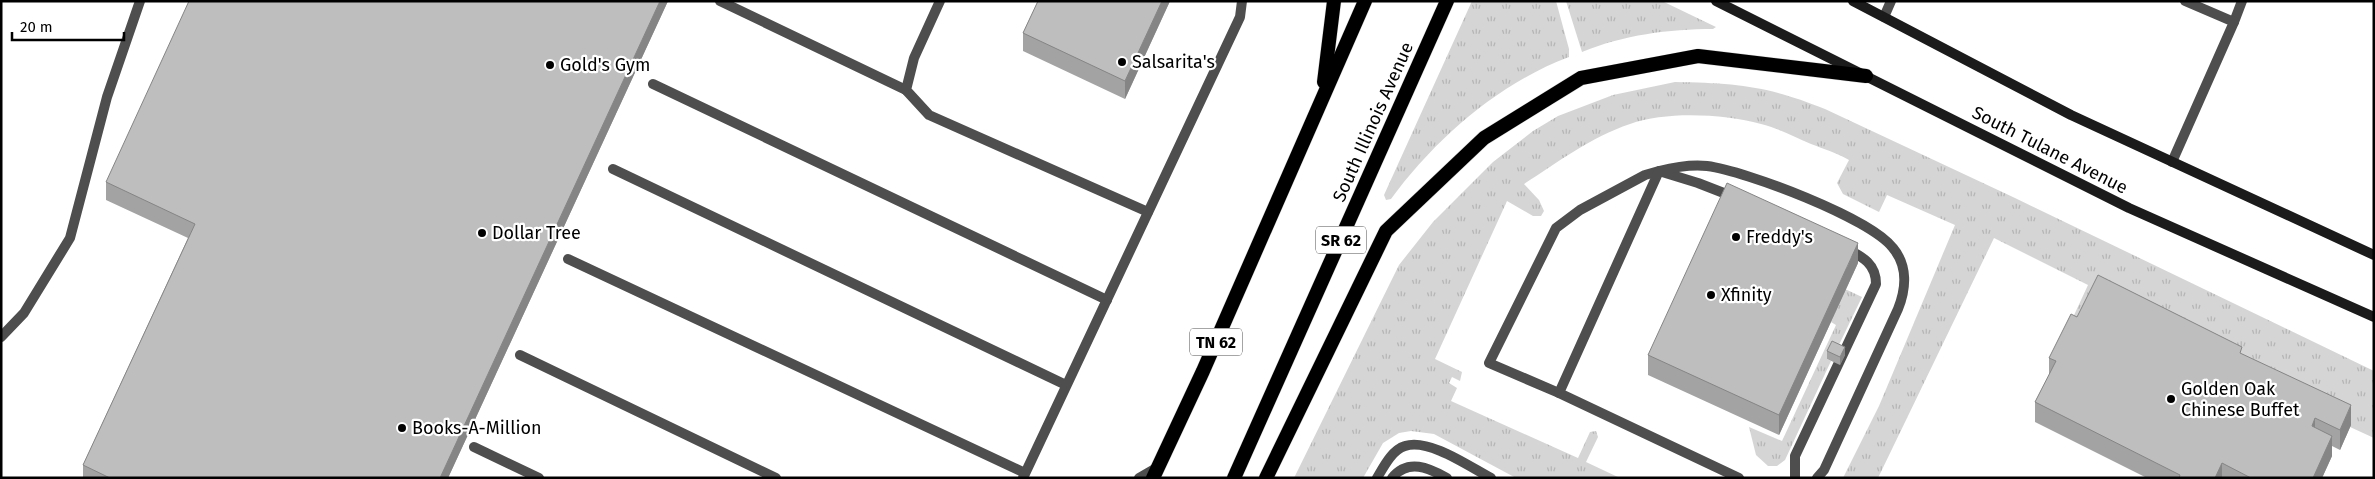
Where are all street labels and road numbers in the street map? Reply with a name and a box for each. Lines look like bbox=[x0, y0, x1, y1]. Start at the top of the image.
street label: South Illinois Avenue bbox=[1328, 39, 1418, 205]
street label: South Tulane Avenue bbox=[1969, 101, 2131, 199]
road number: SR 62 bbox=[1316, 226, 1366, 254]
road number: TN 62 bbox=[1190, 328, 1242, 356]

